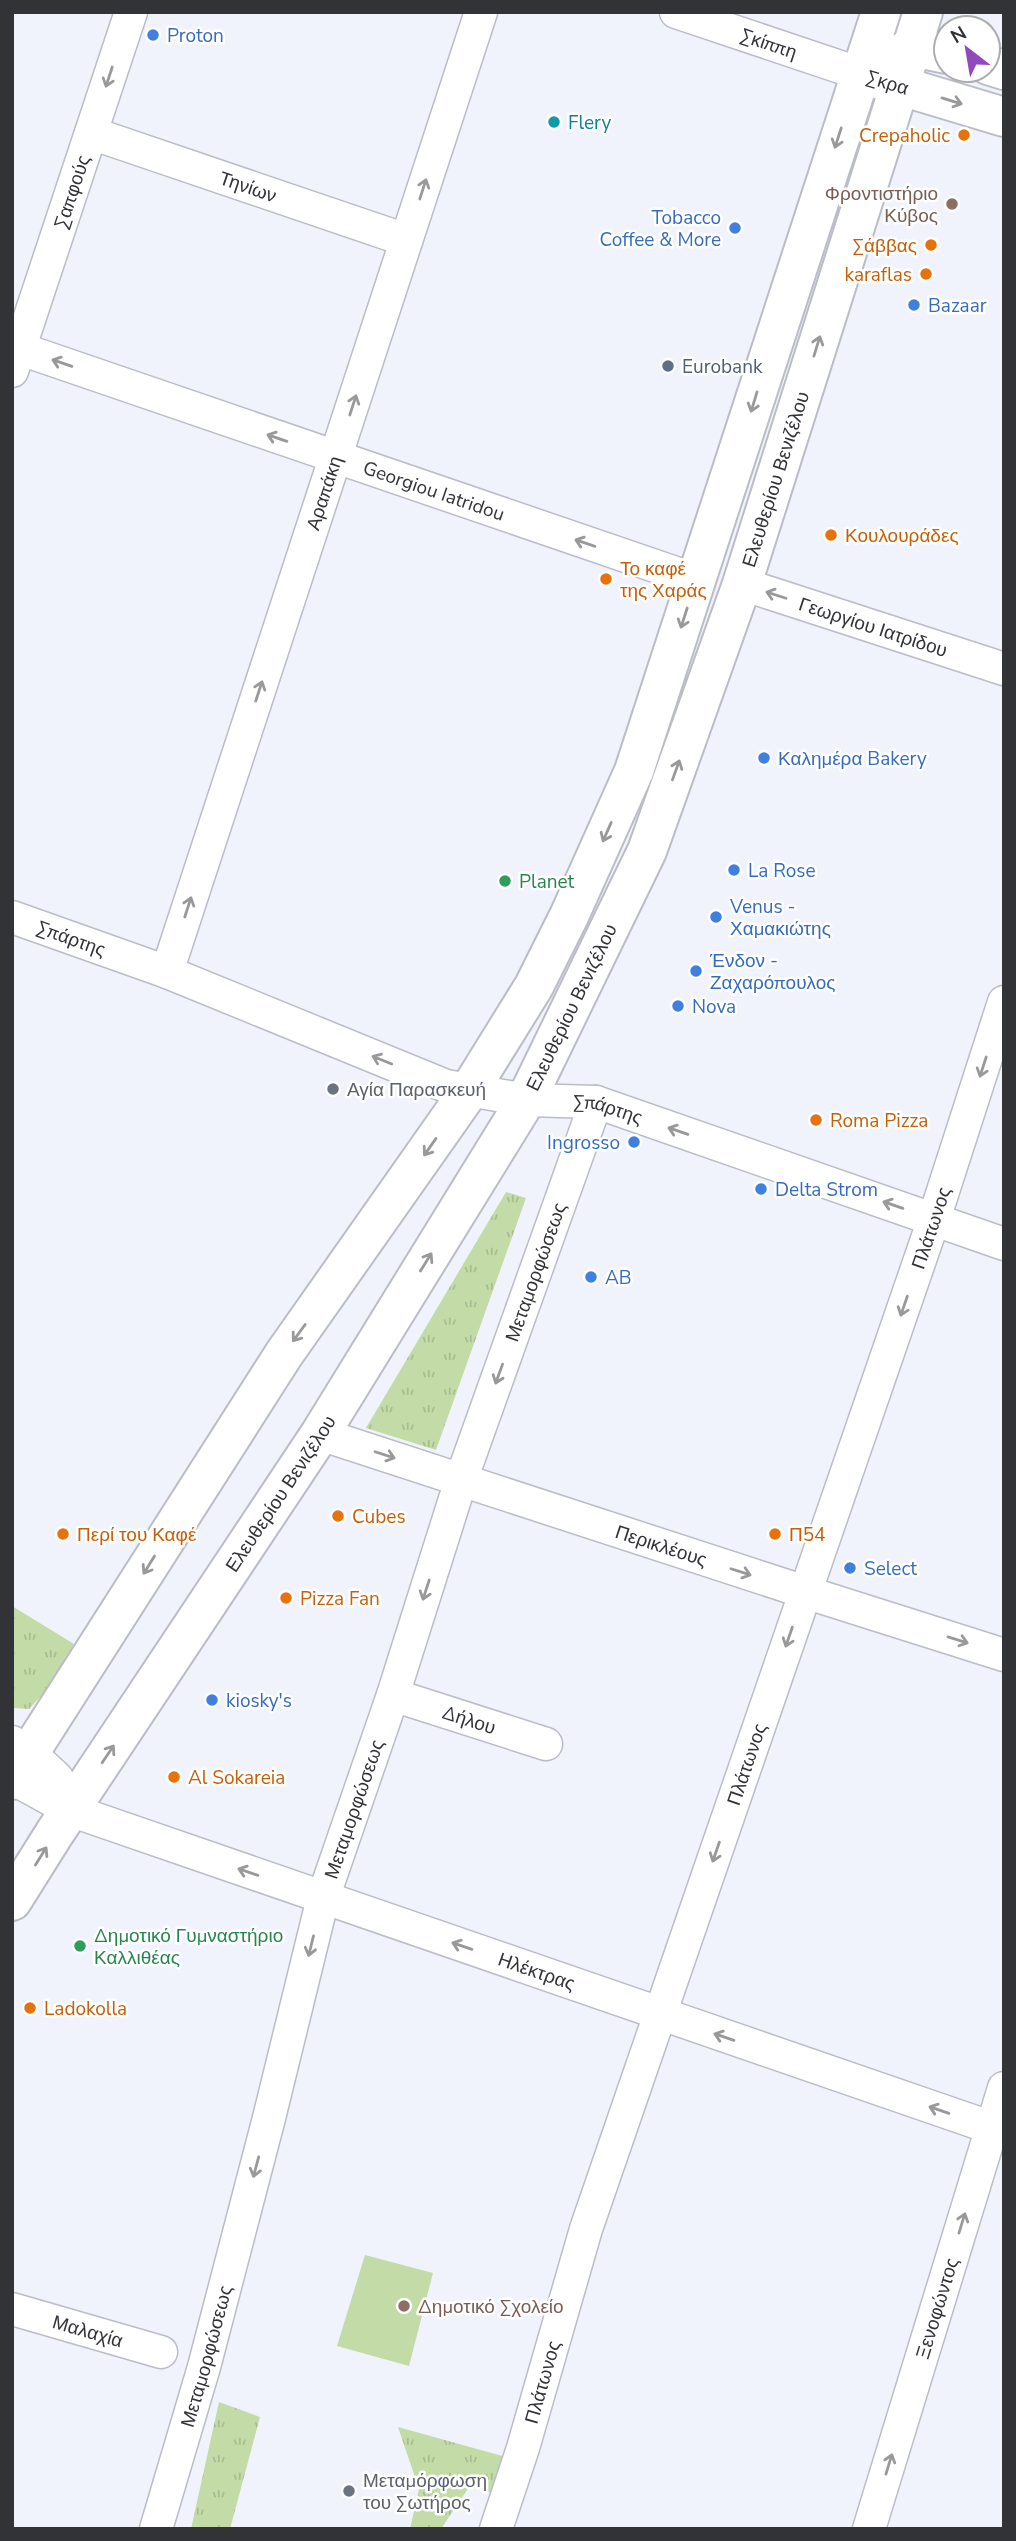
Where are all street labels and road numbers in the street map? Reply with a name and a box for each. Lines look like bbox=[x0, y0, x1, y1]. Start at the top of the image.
street label: Σκίππη bbox=[737, 23, 800, 66]
street label: Σκρα bbox=[863, 64, 912, 102]
street label: Σαπφούς bbox=[48, 152, 97, 232]
street label: Τηνίων bbox=[216, 166, 280, 209]
street label: Ελευθερίου Βενιζέλου bbox=[736, 388, 816, 571]
street label: Αραπάκη bbox=[300, 453, 349, 534]
street label: Georgiou Iatridou bbox=[359, 455, 508, 528]
street label: Γεωργίου Ιατρίδου bbox=[795, 591, 950, 664]
street label: Σπάρτης bbox=[33, 915, 109, 963]
street label: Ελευθερίου Βενιζέλου bbox=[520, 920, 624, 1096]
street label: Σπάρτης bbox=[573, 1089, 646, 1131]
street label: Πλάτωνος bbox=[906, 1184, 957, 1273]
street label: Μεταμορφώσεως bbox=[499, 1199, 573, 1345]
street label: Ελευθερίου Βενιζέλου bbox=[220, 1411, 342, 1577]
street label: Περικλέους bbox=[612, 1519, 710, 1573]
street label: Δήλου bbox=[439, 1700, 499, 1741]
street label: Πλάτωνος bbox=[721, 1720, 773, 1809]
street label: Μεταμορφώσεως bbox=[319, 1736, 391, 1883]
street label: Ηλέκτρας bbox=[495, 1947, 578, 1997]
street label: Ξενοφώντος bbox=[910, 2255, 965, 2362]
street label: Μεταμορφώσεως bbox=[175, 2283, 239, 2430]
street label: Μαλαχία bbox=[49, 2309, 126, 2354]
street label: Πλάτωνος bbox=[519, 2338, 567, 2427]

